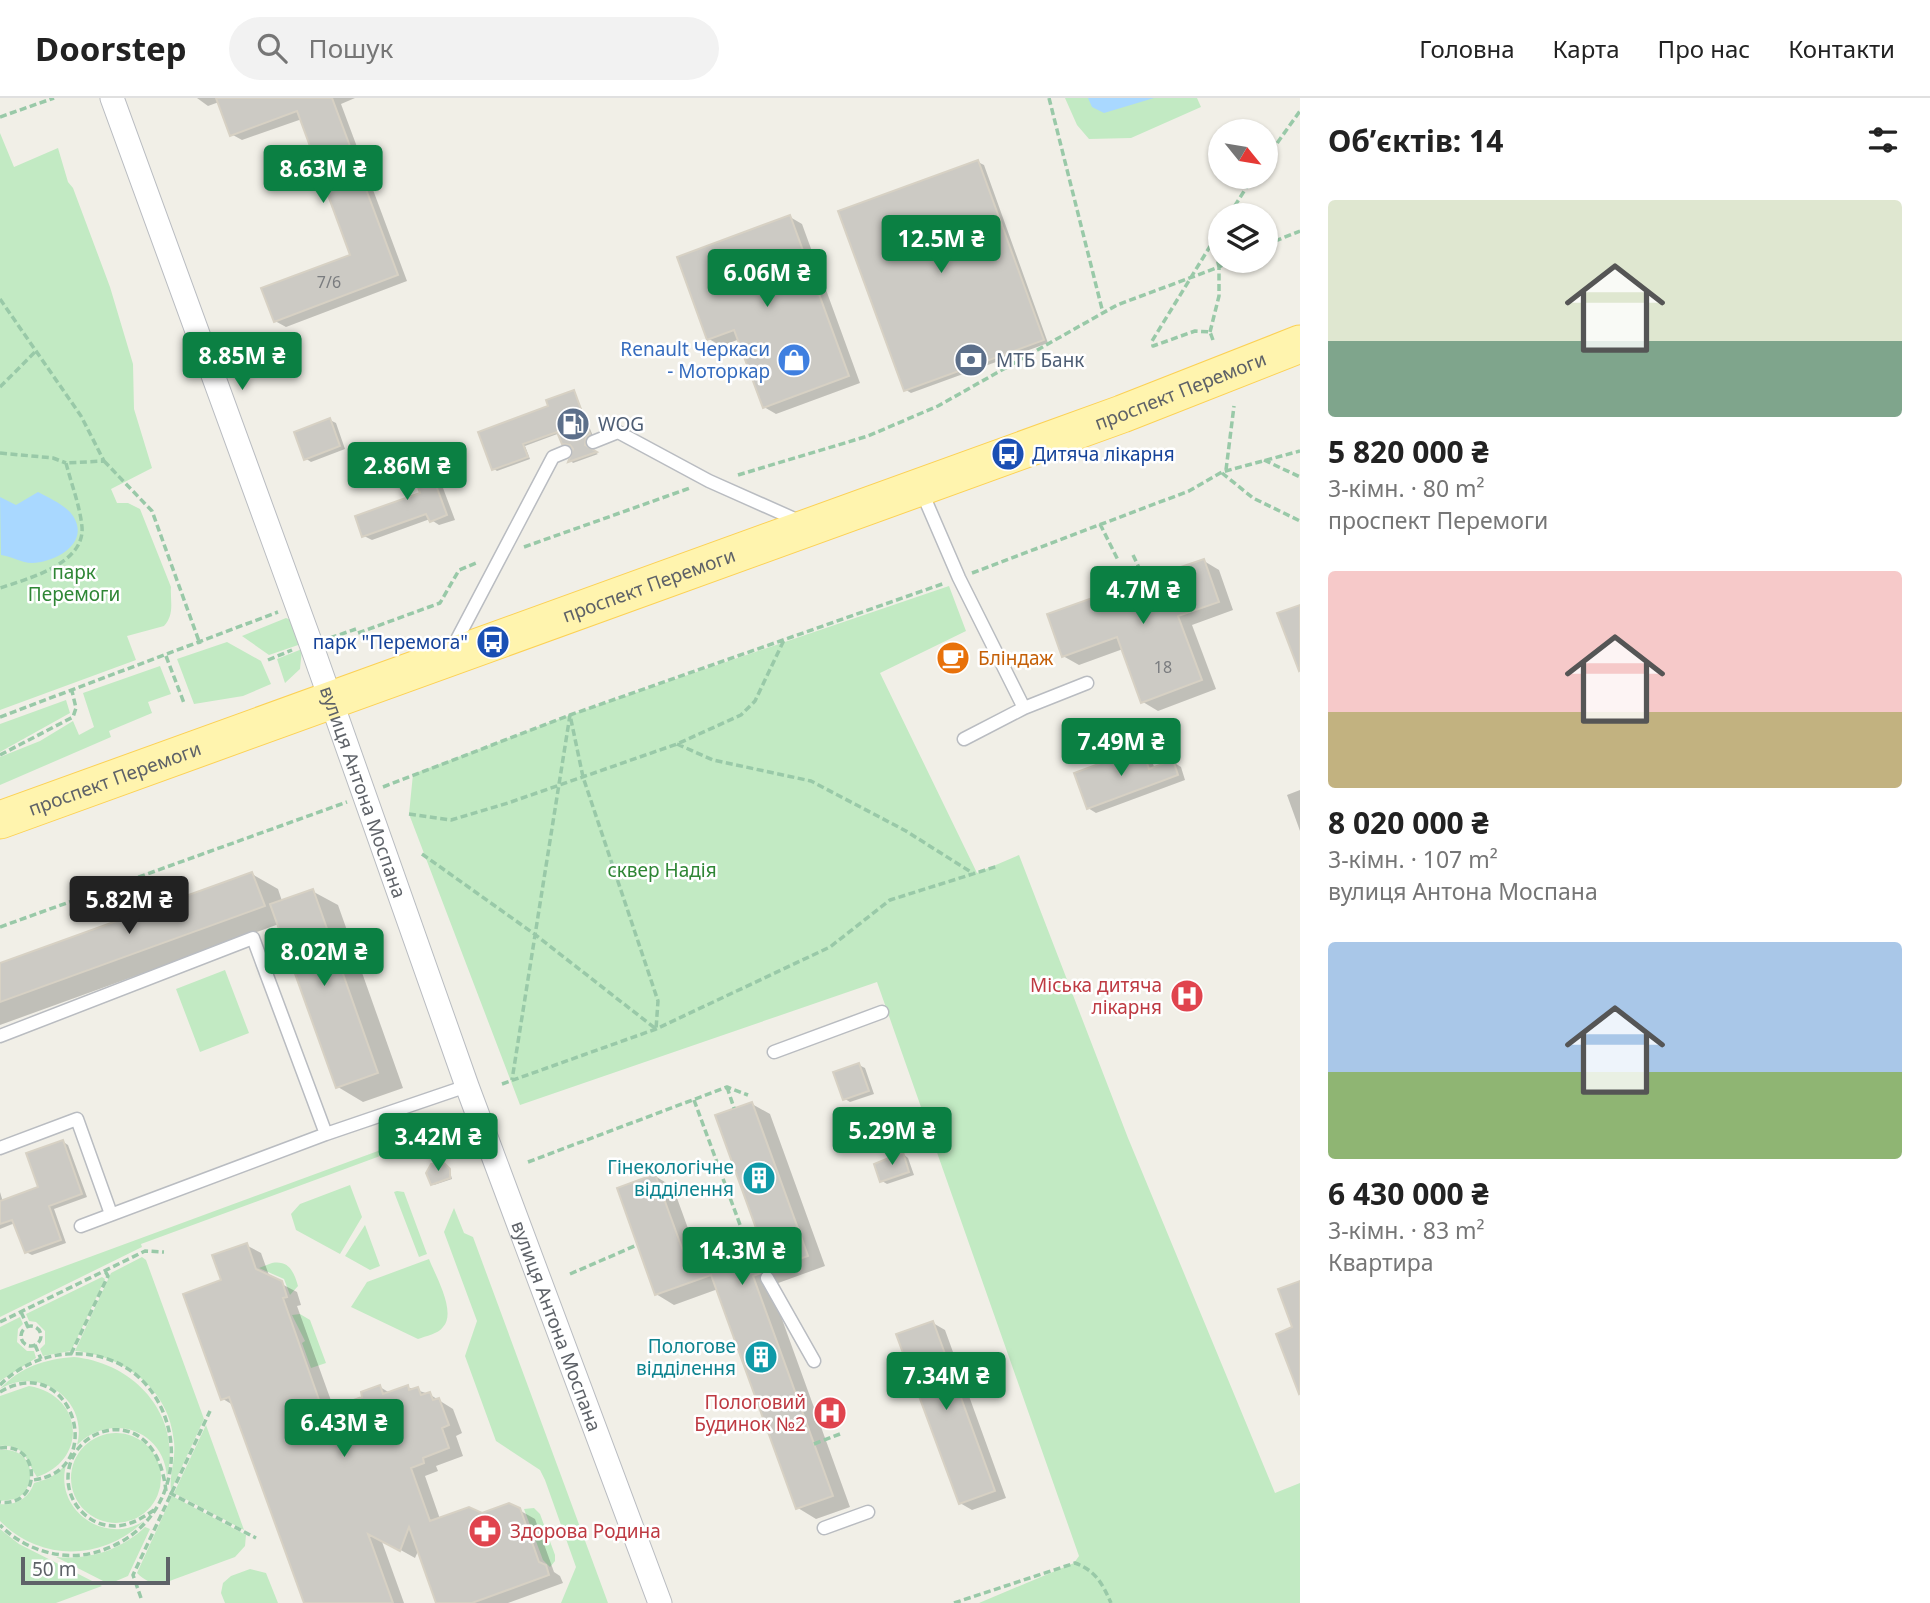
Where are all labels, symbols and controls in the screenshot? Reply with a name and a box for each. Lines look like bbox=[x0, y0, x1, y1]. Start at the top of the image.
search box bbox=[229, 17, 719, 80]
text: Doorstep bbox=[35, 26, 187, 71]
icon: search bbox=[253, 29, 291, 67]
text: Пошук bbox=[309, 30, 393, 66]
text: Головна bbox=[1419, 32, 1515, 65]
text: Карта bbox=[1553, 32, 1620, 65]
text: Про нас bbox=[1658, 32, 1750, 65]
text: Контакти bbox=[1788, 32, 1895, 65]
north arrow bbox=[1208, 119, 1278, 189]
map controls bbox=[1208, 119, 1278, 273]
text: Об’єктів: 14 bbox=[1328, 120, 1503, 161]
icon: filters bbox=[1864, 121, 1902, 159]
pin: 8.63M ₴ bbox=[258, 146, 388, 205]
text: 8.63M ₴ bbox=[280, 152, 366, 184]
button: layers bbox=[1208, 203, 1278, 273]
pin: 12.5M ₴ bbox=[876, 216, 1006, 275]
text: 12.5M ₴ bbox=[898, 222, 984, 254]
icon: home bbox=[1552, 245, 1678, 371]
pin: 6.06M ₴ bbox=[702, 250, 832, 309]
text: 6.06M ₴ bbox=[724, 256, 810, 288]
house number: 7/6 bbox=[317, 271, 341, 293]
pin: 8.85M ₴ bbox=[177, 332, 307, 392]
place label: Renault Черкаси - Моторкар bbox=[620, 336, 770, 384]
text: 8.85M ₴ bbox=[199, 339, 285, 371]
shop icon: Renault Черкаси - Моторкар bbox=[775, 341, 813, 379]
bank icon: МТБ Банк bbox=[952, 341, 990, 379]
street label: проспект Перемоги bbox=[1091, 346, 1270, 436]
place label: МТБ Банк bbox=[996, 347, 1084, 373]
fuel station icon: WOG bbox=[554, 405, 592, 443]
place label: WOG bbox=[598, 411, 644, 437]
text: 5 820 000 ₴ bbox=[1328, 431, 1489, 472]
bus stop icon: Дитяча лікарня bbox=[989, 435, 1027, 473]
place label: Дитяча лікарня bbox=[1032, 441, 1175, 467]
pin: 2.86M ₴ bbox=[342, 442, 472, 502]
text: 2.86M ₴ bbox=[364, 449, 450, 481]
text: 3-кімн. · 80 m² bbox=[1328, 472, 1485, 504]
text: проспект Перемоги bbox=[1328, 504, 1548, 536]
street label: проспект Перемоги bbox=[559, 542, 739, 628]
park label: парк Перемоги bbox=[28, 559, 120, 607]
pin: 4.7M ₴ bbox=[1086, 566, 1200, 626]
text: 4.7M ₴ bbox=[1106, 573, 1180, 605]
icon: home bbox=[1552, 616, 1678, 742]
bus stop icon: парк "Перемога" bbox=[474, 623, 512, 661]
place label: парк "Перемога" bbox=[313, 629, 468, 655]
cafe icon: Бліндаж bbox=[934, 639, 972, 677]
place label: Бліндаж bbox=[978, 645, 1054, 671]
house number: 18 bbox=[1154, 656, 1172, 678]
street label: вулиця Антона Моспана bbox=[314, 682, 413, 901]
pin: 7.49M ₴ bbox=[1056, 718, 1186, 778]
text: 7.49M ₴ bbox=[1078, 725, 1164, 757]
street label: проспект Перемоги bbox=[25, 735, 205, 822]
text: 8 020 000 ₴ bbox=[1328, 802, 1489, 843]
text: 3-кімн. · 107 m² bbox=[1328, 843, 1498, 875]
park label: сквер Надія bbox=[607, 857, 717, 883]
text: вулиця Антона Моспана bbox=[1328, 875, 1598, 907]
pin: 5.82M ₴ bbox=[64, 876, 194, 936]
text: 5.82M ₴ bbox=[86, 883, 172, 915]
pin: 8.02M ₴ bbox=[259, 928, 389, 988]
text: 8.02M ₴ bbox=[281, 935, 367, 967]
place label: Міська дитяча лікарня bbox=[1030, 972, 1162, 1020]
hospital icon: Міська дитяча лікарня bbox=[1168, 977, 1206, 1015]
icon: home bbox=[1552, 987, 1678, 1113]
pin: 5.29M ₴ bbox=[827, 1108, 957, 1167]
pin: 3.42M ₴ bbox=[373, 1114, 503, 1173]
text: 5.29M ₴ bbox=[849, 1114, 935, 1146]
text: 3.42M ₴ bbox=[395, 1120, 481, 1152]
place label: Гінекологічне відділення bbox=[607, 1154, 734, 1202]
building icon: Гінекологічне відділення bbox=[740, 1159, 778, 1197]
text: 6 430 000 ₴ bbox=[1328, 1173, 1489, 1214]
text: 3-кімн. · 83 m² bbox=[1328, 1214, 1485, 1246]
street label: вулиця Антона Моспана bbox=[505, 1217, 608, 1435]
pin: 14.3M ₴ bbox=[677, 1228, 807, 1287]
text: 14.3M ₴ bbox=[699, 1234, 785, 1266]
text: Квартира bbox=[1328, 1246, 1434, 1278]
place label: Пологове відділення bbox=[636, 1333, 736, 1381]
building icon: Пологове відділення bbox=[742, 1338, 780, 1376]
pin: 7.34M ₴ bbox=[881, 1352, 1011, 1412]
text: 7.34M ₴ bbox=[903, 1359, 989, 1391]
place label: Пологовий Будинок №2 bbox=[694, 1389, 806, 1437]
hospital icon: Пологовий Будинок №2 bbox=[811, 1394, 849, 1432]
pin: 6.43M ₴ bbox=[279, 1400, 409, 1459]
text: 6.43M ₴ bbox=[301, 1406, 387, 1438]
pharmacy icon: Здорова Родина bbox=[466, 1512, 504, 1550]
place label: Здорова Родина bbox=[510, 1518, 661, 1544]
scale bar bbox=[21, 1554, 170, 1586]
text: 50 m bbox=[32, 1556, 76, 1582]

